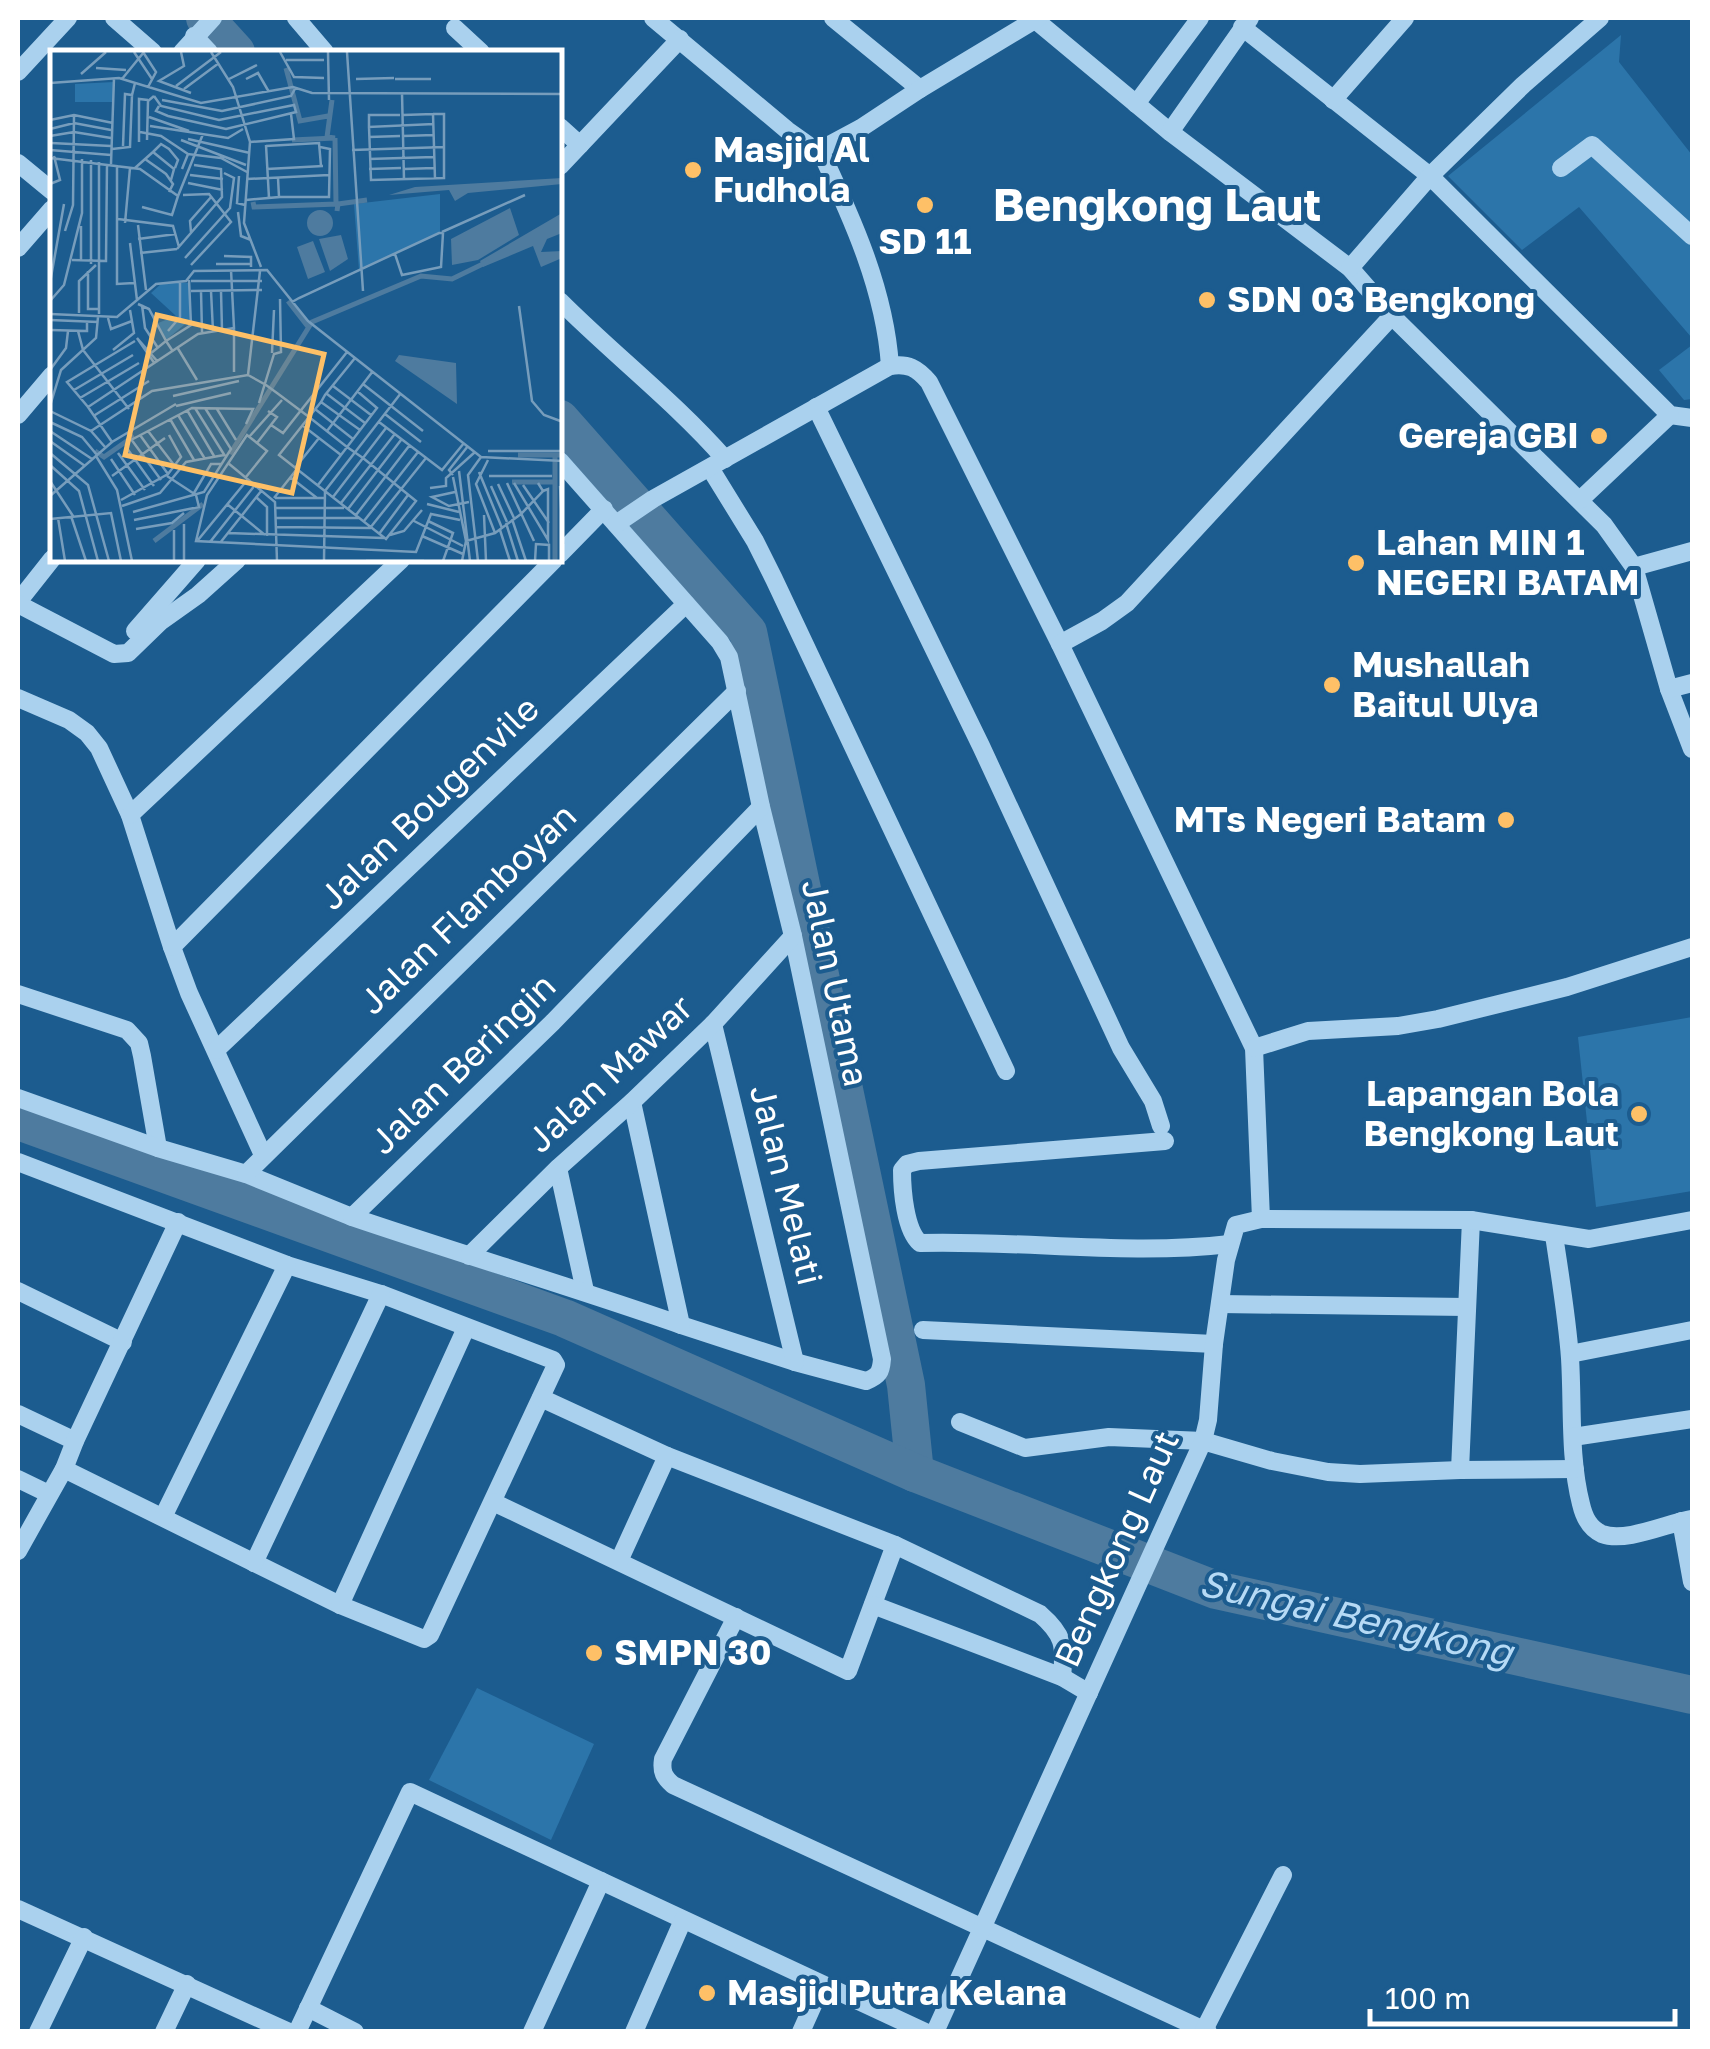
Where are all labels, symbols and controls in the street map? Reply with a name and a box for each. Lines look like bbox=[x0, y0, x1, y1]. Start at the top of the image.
inset map bbox=[50, 50, 562, 562]
place label: Masjid Al Fudhola bbox=[713, 128, 870, 210]
marker: Masjid Al Fudhola bbox=[682, 159, 704, 181]
district label: Bengkong Laut bbox=[993, 177, 1321, 231]
marker: SD 11 bbox=[914, 194, 936, 216]
place label: SD 11 bbox=[878, 220, 972, 262]
place label: SDN 03 Bengkong bbox=[1227, 278, 1535, 320]
marker: SDN 03 Bengkong bbox=[1196, 289, 1218, 311]
place label: Gereja GBI bbox=[1398, 414, 1579, 456]
marker: Gereja GBI bbox=[1588, 425, 1610, 447]
place label: Lahan MIN 1 NEGERI BATAM bbox=[1376, 521, 1640, 603]
marker: Lahan MIN 1 NEGERI BATAM bbox=[1345, 552, 1367, 574]
place label: Mushallah Baitul Ulya bbox=[1352, 643, 1539, 725]
marker: Mushallah Baitul Ulya bbox=[1321, 674, 1343, 696]
street label: Jalan Bougenvile bbox=[310, 687, 547, 918]
street label: Jalan Flamboyan bbox=[350, 794, 584, 1022]
place label: MTs Negeri Batam bbox=[1174, 798, 1486, 840]
marker: MTs Negeri Batam bbox=[1495, 809, 1517, 831]
street label: Jalan Utama bbox=[794, 875, 878, 1090]
street label: Jalan Beringin bbox=[361, 964, 564, 1162]
street label: Jalan Mawar bbox=[518, 986, 701, 1161]
place label: Lapangan Bola Bengkong Laut bbox=[1363, 1072, 1619, 1154]
street label: Jalan Melati bbox=[742, 1080, 832, 1289]
marker: Lapangan Bola Bengkong Laut bbox=[1628, 1103, 1650, 1125]
street label: Bengkong Laut bbox=[1045, 1424, 1187, 1673]
water label: Sungai Bengkong bbox=[1196, 1559, 1520, 1675]
place label: SMPN 30 bbox=[614, 1631, 772, 1673]
marker: SMPN 30 bbox=[583, 1642, 605, 1664]
scale bar bbox=[1370, 1964, 1675, 2026]
place label: Masjid Putra Kelana bbox=[727, 1971, 1067, 2013]
text: 100 m bbox=[1385, 1980, 1471, 2016]
marker: Masjid Putra Kelana bbox=[696, 1982, 718, 2004]

